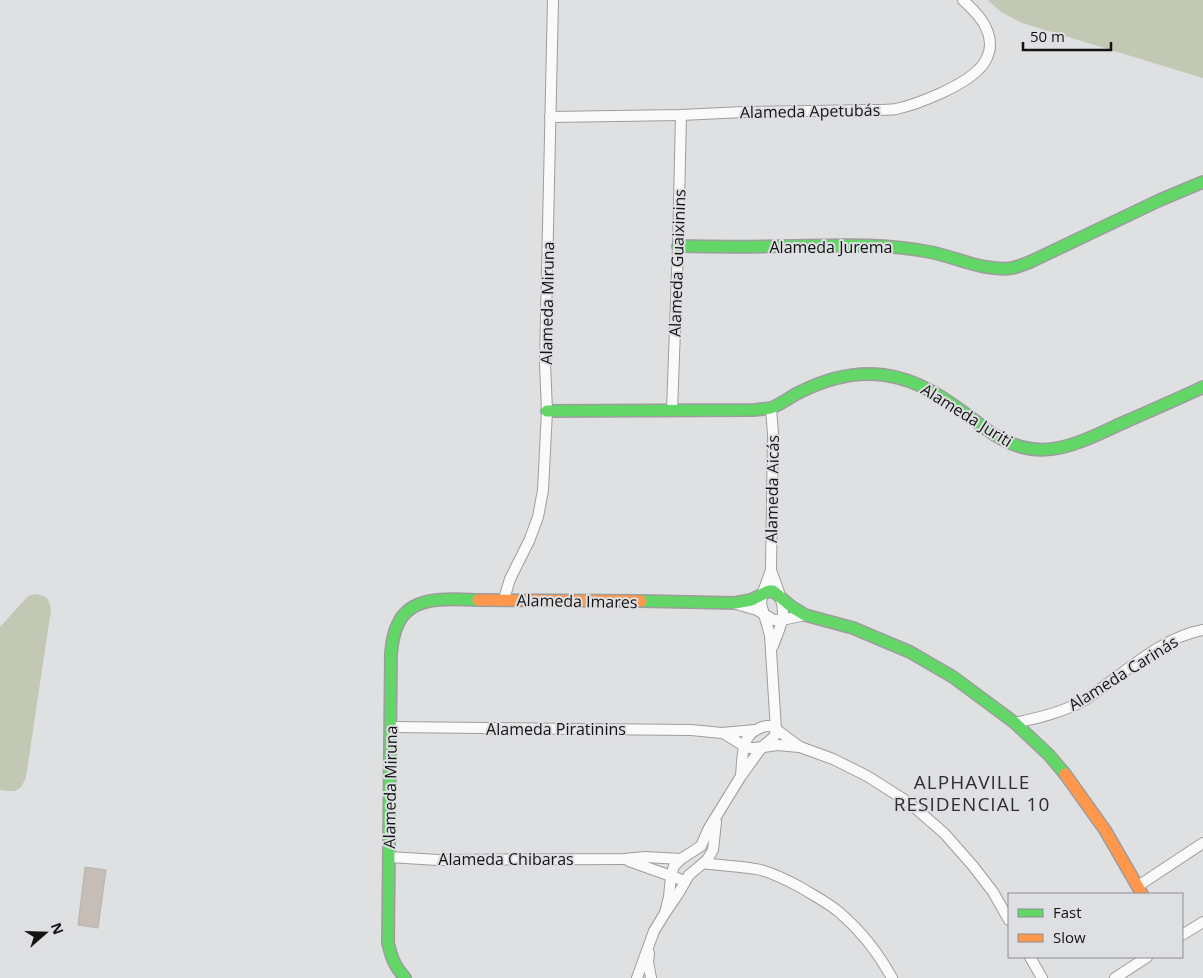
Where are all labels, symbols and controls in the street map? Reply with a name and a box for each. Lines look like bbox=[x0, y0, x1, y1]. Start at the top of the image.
scale bar bbox=[1023, 20, 1110, 52]
text: 50 m bbox=[1030, 26, 1065, 46]
street label: Alameda Apetubás bbox=[740, 99, 880, 123]
street label: Alameda Guaixinins bbox=[663, 189, 691, 337]
street label: Alameda Jurema bbox=[769, 236, 893, 258]
street label: Alameda Miruna bbox=[535, 241, 559, 365]
street label: Alameda Juriti bbox=[917, 378, 1017, 452]
street label: Alameda Aicás bbox=[760, 435, 784, 543]
street label: Alameda Imares bbox=[516, 589, 638, 613]
street label: Alameda Carinás bbox=[1064, 630, 1182, 716]
street label: Alameda Piratinins bbox=[486, 718, 626, 740]
street label: Alameda Miruna bbox=[378, 725, 402, 849]
district label: ALPHAVILLE RESIDENCIAL 10 bbox=[894, 769, 1050, 817]
street label: Alameda Chibaras bbox=[438, 848, 574, 870]
legend bbox=[1008, 893, 1183, 958]
text: Fast bbox=[1053, 902, 1082, 922]
north arrow bbox=[20, 908, 70, 958]
text: N bbox=[47, 920, 69, 937]
text: Slow bbox=[1053, 927, 1086, 947]

